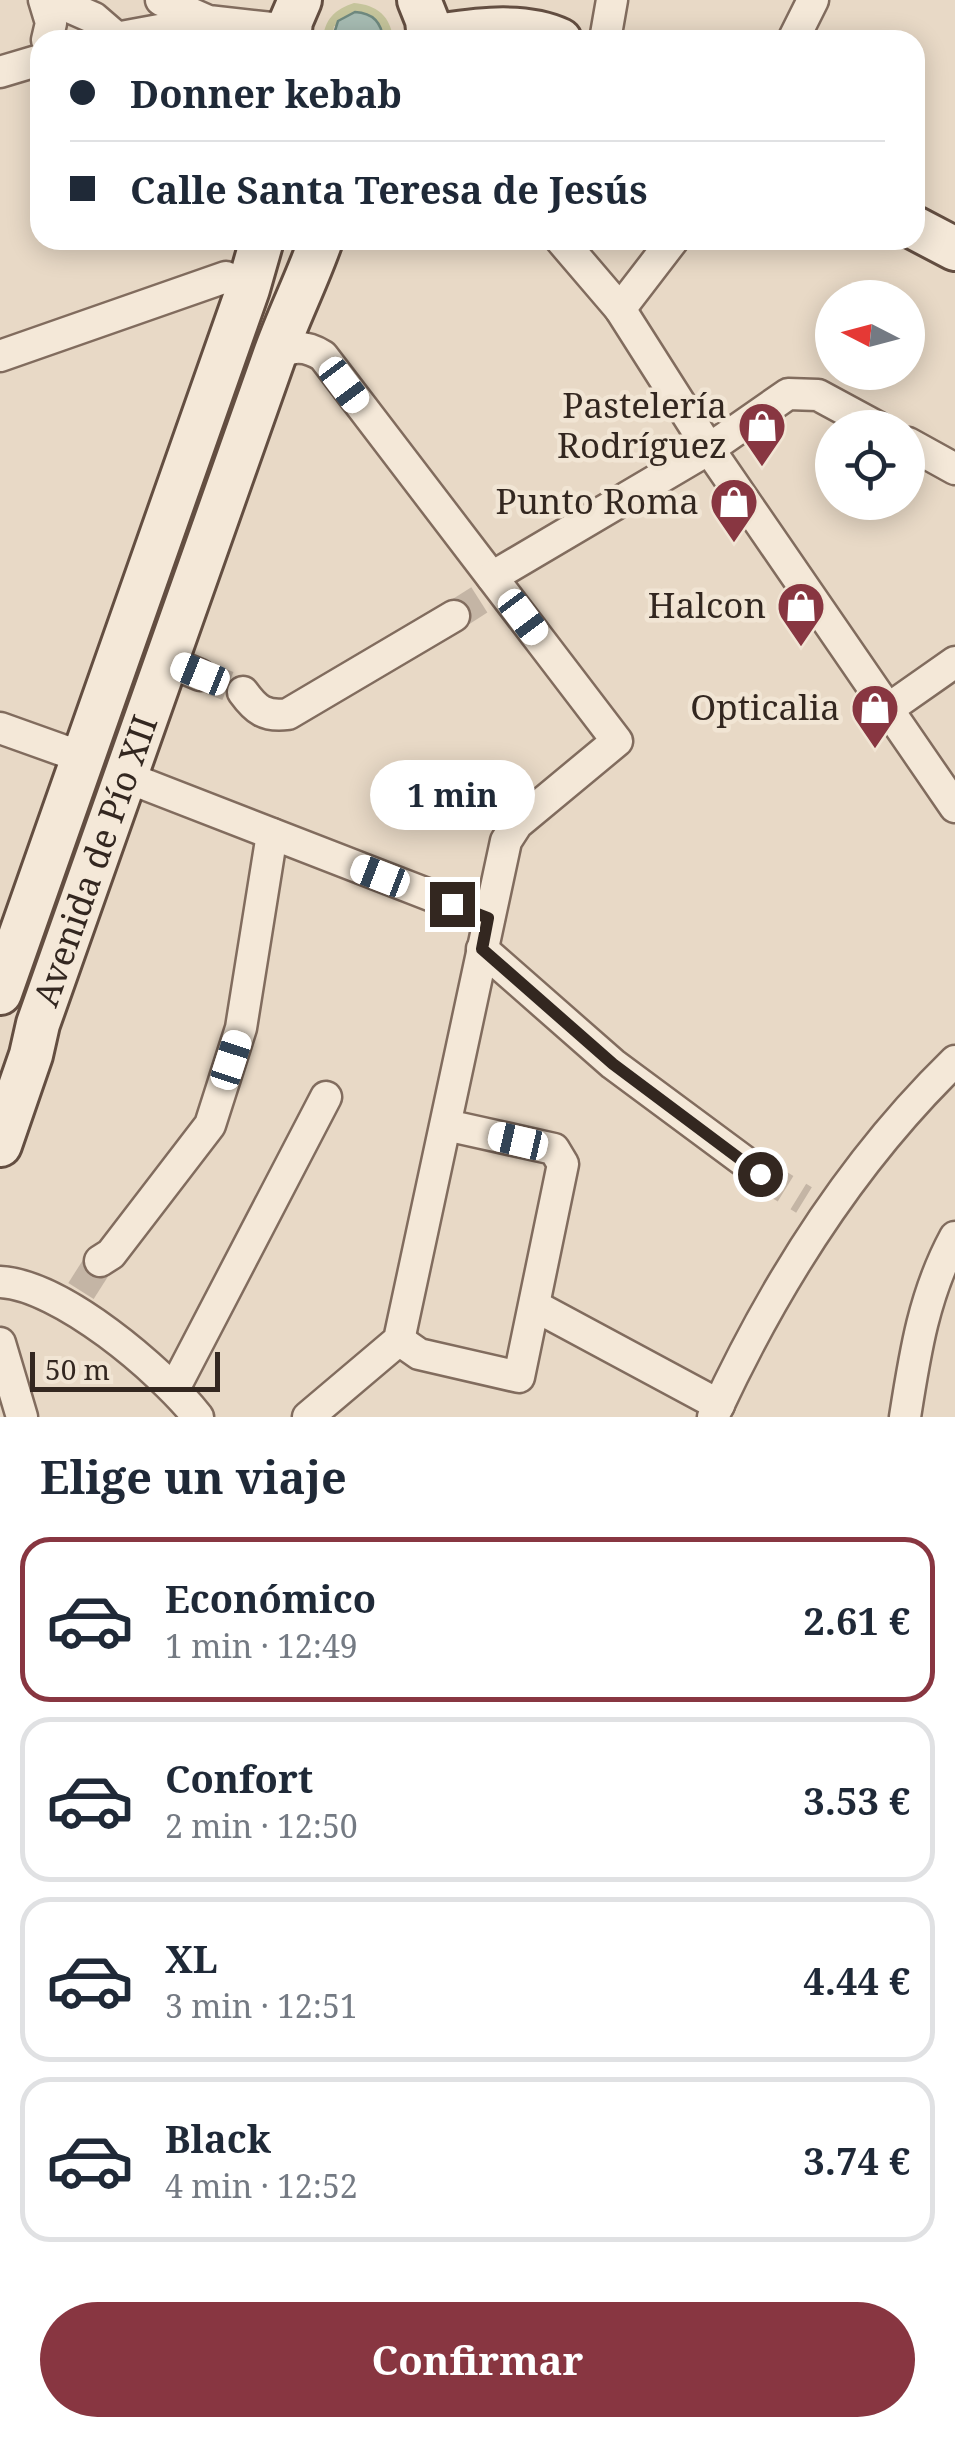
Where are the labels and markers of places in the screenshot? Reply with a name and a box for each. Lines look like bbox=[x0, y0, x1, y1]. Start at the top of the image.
place label: Pastelería Rodríguez bbox=[557, 381, 727, 468]
shop icon: Pastelería Rodríguez bbox=[736, 400, 788, 468]
shop icon: Punto Roma bbox=[708, 476, 760, 544]
place label: Punto Roma bbox=[496, 477, 699, 524]
shop icon: Halcon bbox=[775, 580, 827, 648]
place label: Halcon bbox=[648, 581, 766, 628]
shop icon: Opticalia bbox=[849, 682, 901, 750]
place label: Opticalia bbox=[690, 683, 840, 730]

